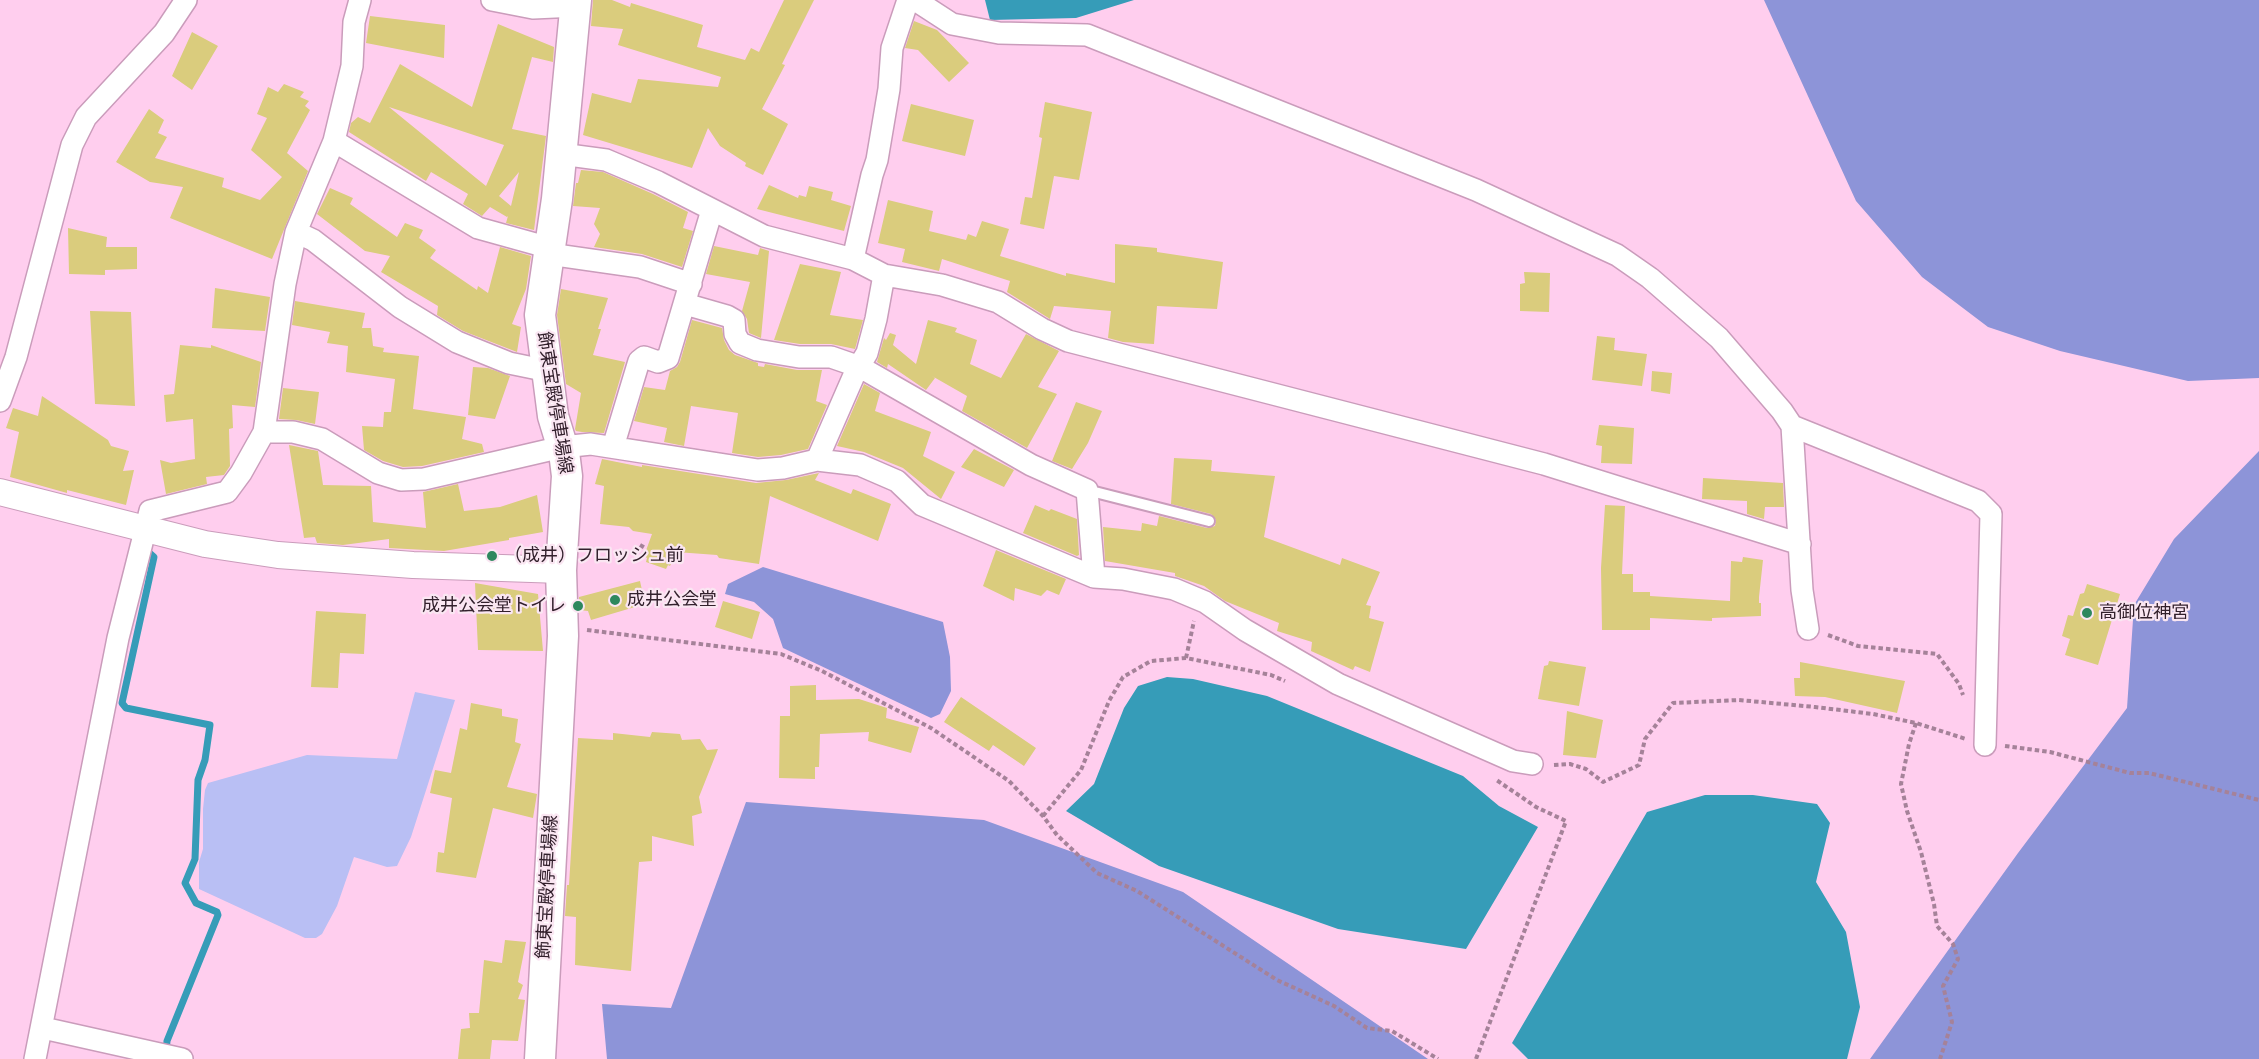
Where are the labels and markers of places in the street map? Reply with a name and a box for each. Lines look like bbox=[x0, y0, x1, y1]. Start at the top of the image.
place label: （成井）フロッシュ前 bbox=[504, 545, 684, 567]
marker: （成井）フロッシュ前 bbox=[485, 549, 499, 563]
place label: 成井公会堂 bbox=[627, 589, 717, 611]
marker: 成井公会堂 bbox=[608, 593, 622, 607]
place label: 成井公会堂トイレ bbox=[422, 595, 566, 617]
marker: 成井公会堂トイレ bbox=[571, 599, 585, 613]
place label: 高御位神宮 bbox=[2099, 602, 2189, 624]
marker: 高御位神宮 bbox=[2080, 606, 2094, 620]

